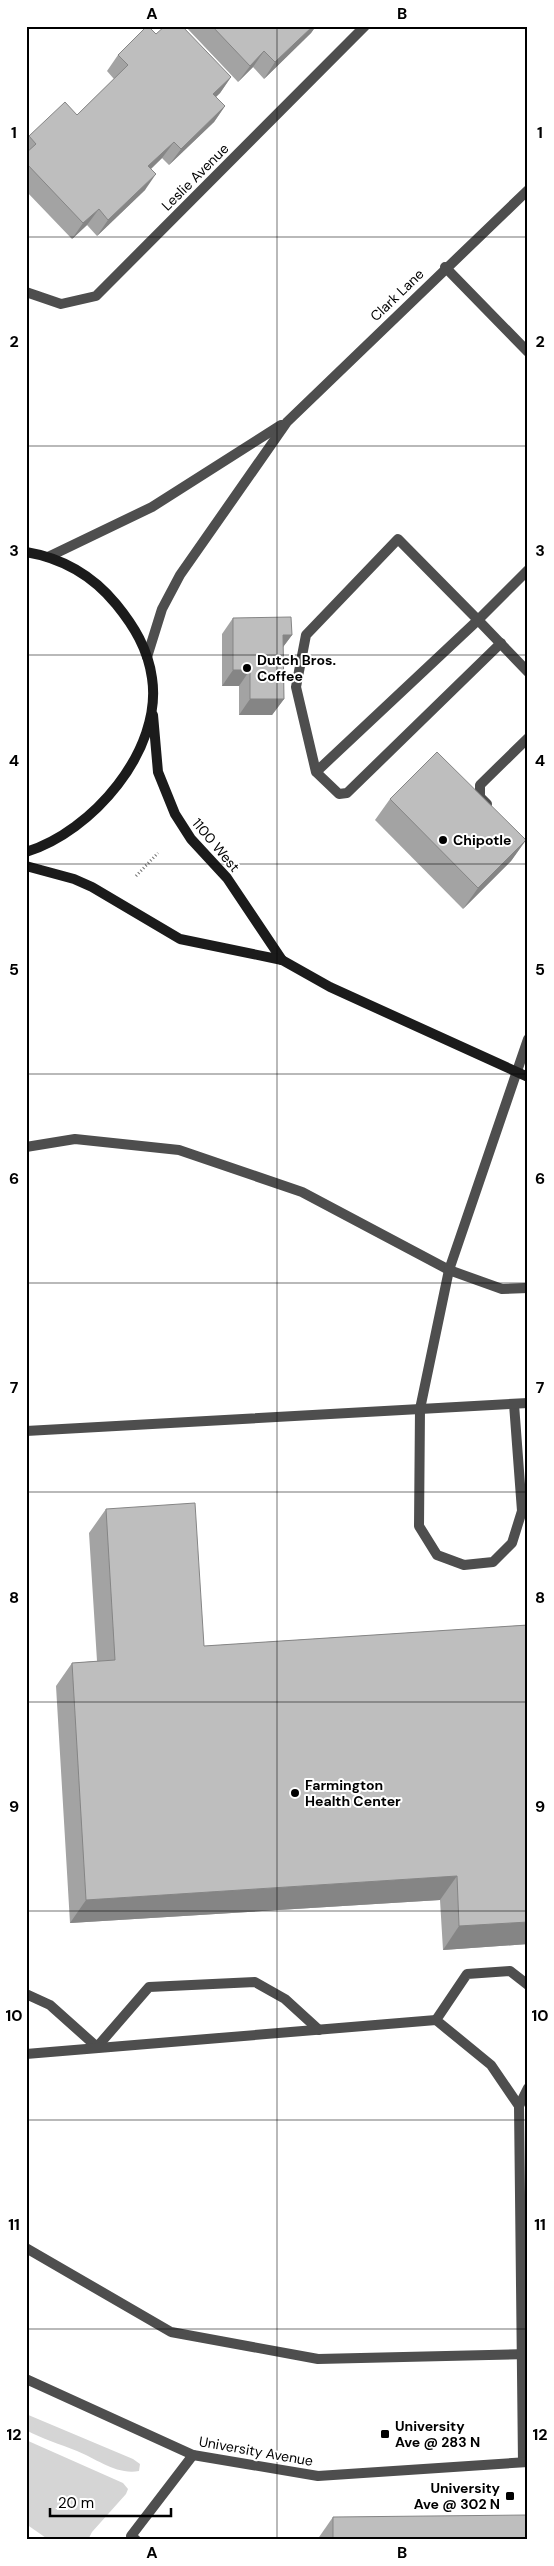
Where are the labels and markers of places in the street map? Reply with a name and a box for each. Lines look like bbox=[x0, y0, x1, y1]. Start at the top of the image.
place label: Dutch Bros. Coffee bbox=[257, 651, 336, 685]
marker: Dutch Bros. Coffee bbox=[241, 662, 253, 674]
place label: Chipotle bbox=[453, 831, 511, 849]
marker: Chipotle bbox=[437, 834, 449, 846]
place label: Farmington Health Center bbox=[305, 1776, 401, 1810]
marker: Farmington Health Center bbox=[289, 1787, 301, 1799]
place label: University Ave @ 283 N bbox=[395, 2417, 480, 2451]
marker: University Ave @ 283 N bbox=[379, 2428, 391, 2440]
place label: University Ave @ 302 N bbox=[414, 2479, 501, 2513]
marker: University Ave @ 302 N bbox=[504, 2490, 516, 2502]

